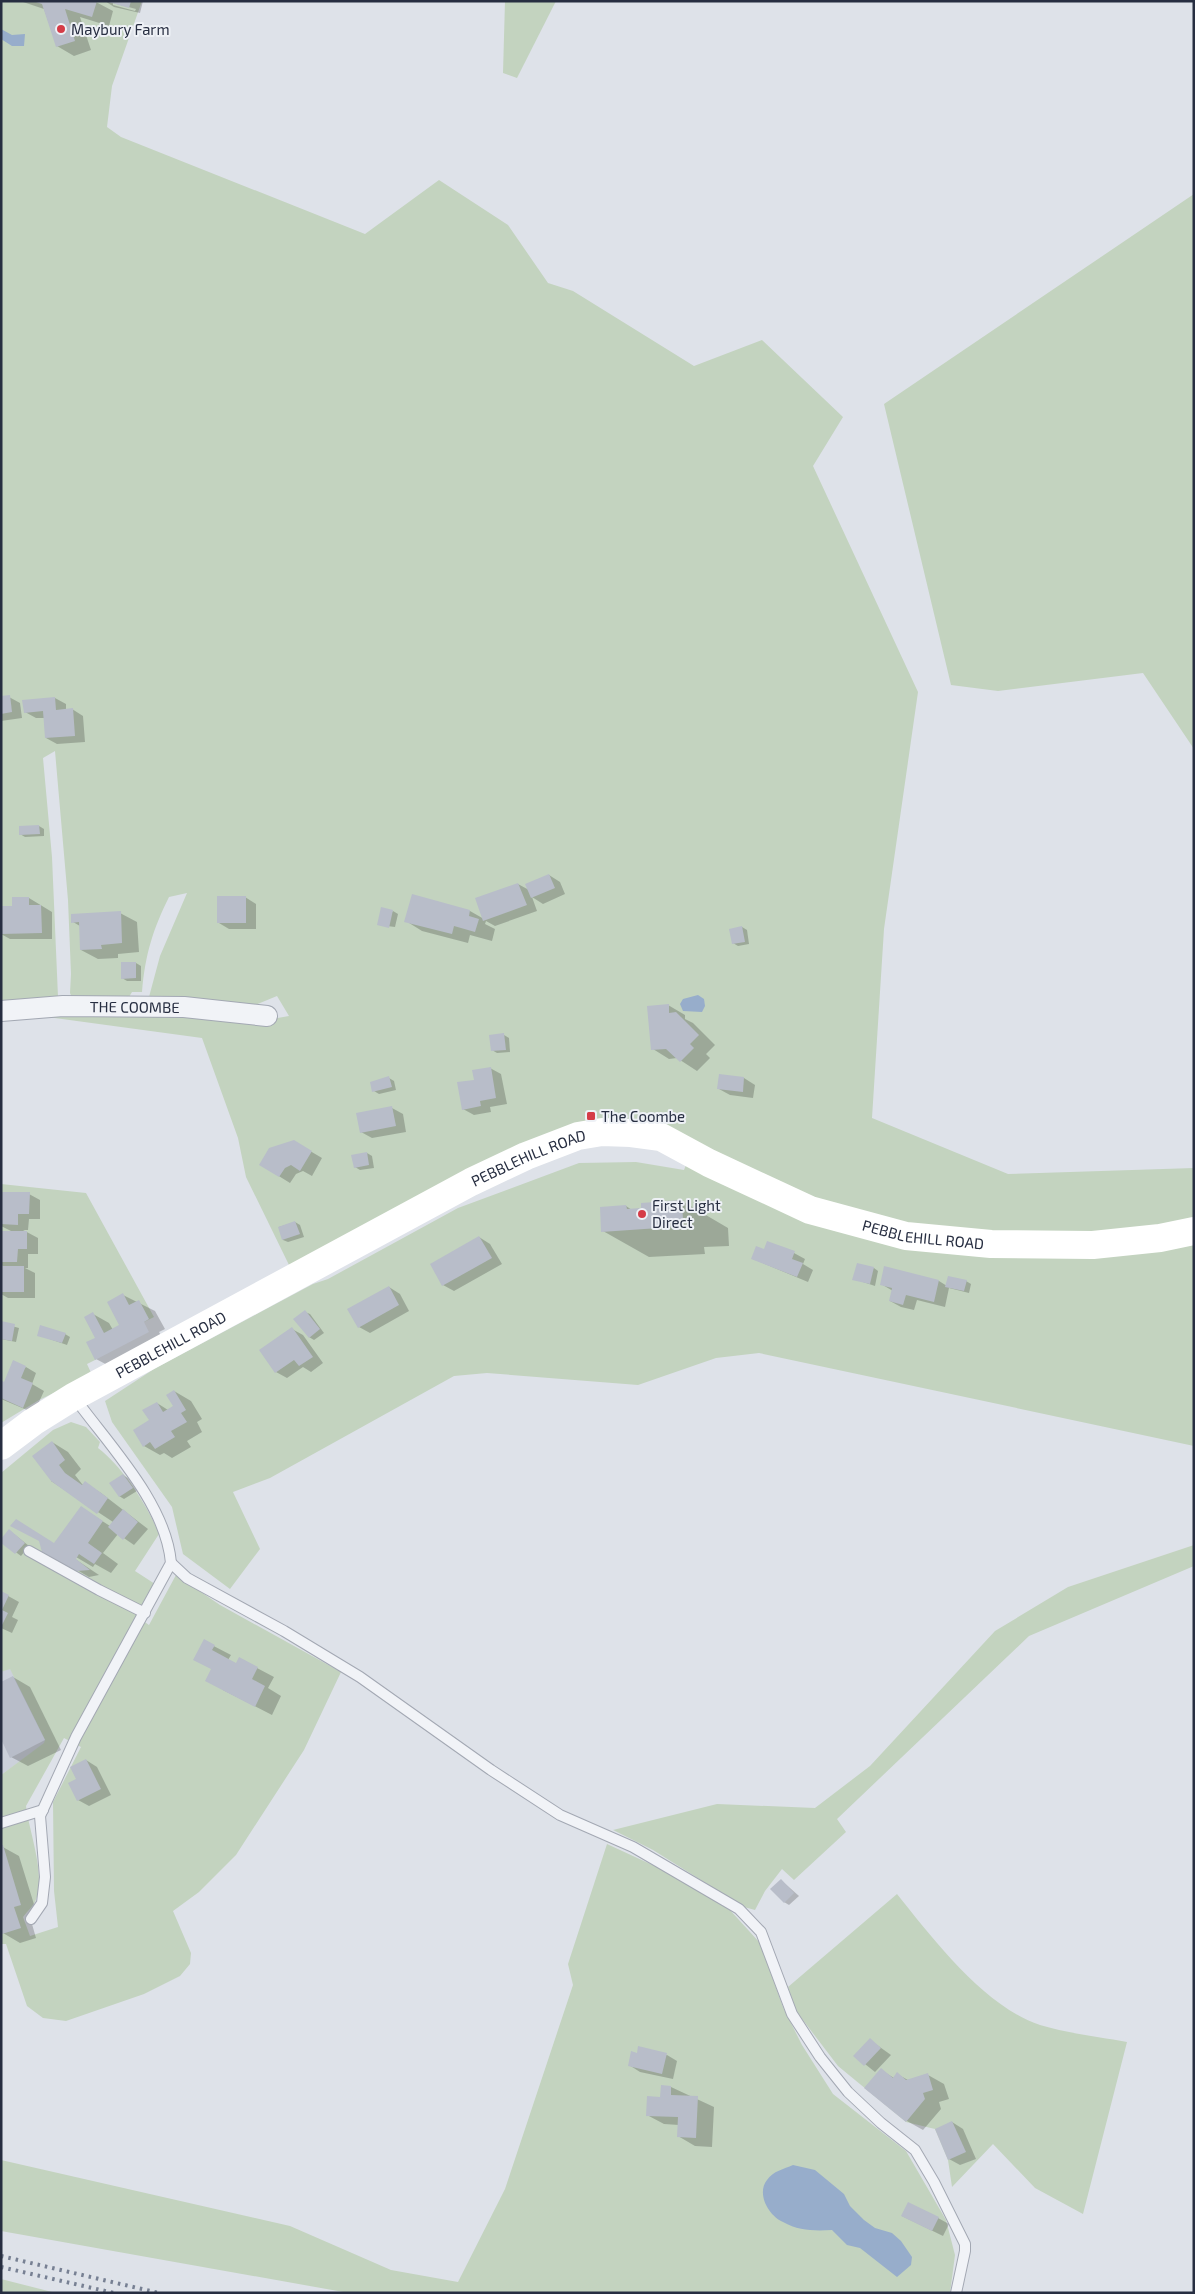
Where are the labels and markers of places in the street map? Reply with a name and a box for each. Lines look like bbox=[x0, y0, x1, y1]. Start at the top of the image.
place label: Maybury Farm bbox=[71, 20, 170, 38]
marker: Maybury Farm bbox=[55, 23, 67, 35]
place label: The Coombe bbox=[601, 1107, 685, 1125]
marker: The Coombe bbox=[585, 1110, 597, 1122]
place label: First Light Direct bbox=[652, 1196, 721, 1231]
marker: First Light Direct bbox=[636, 1208, 648, 1220]

